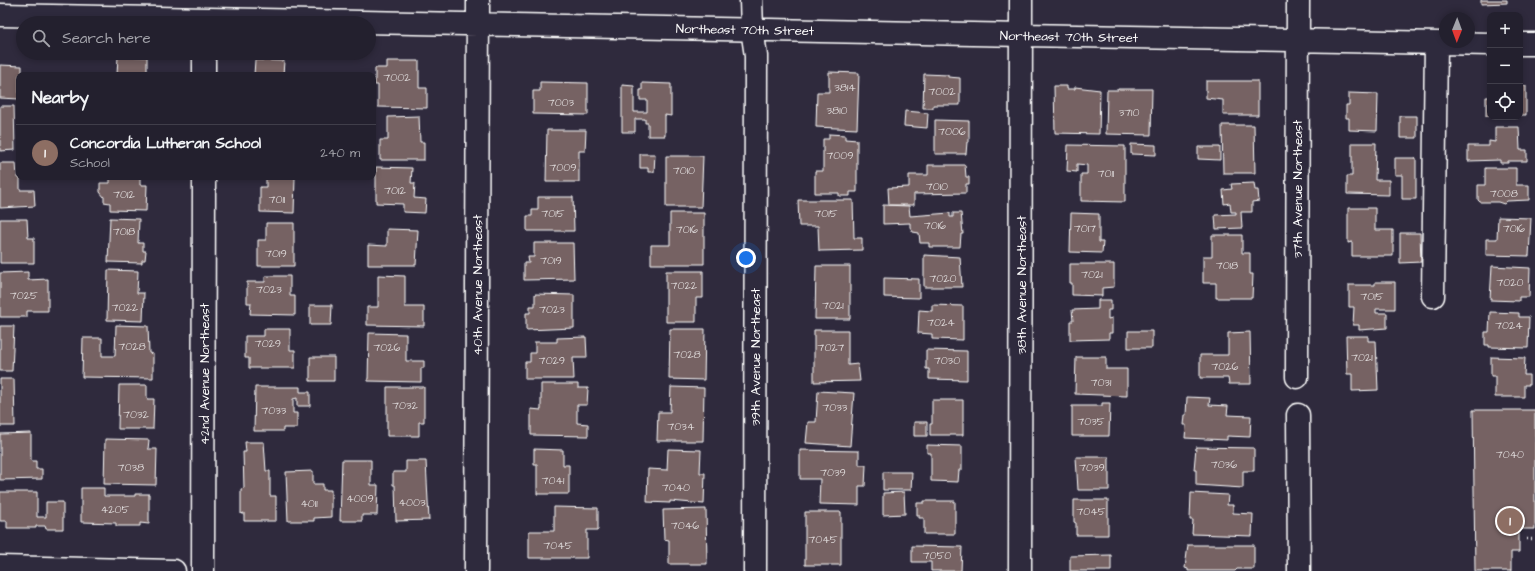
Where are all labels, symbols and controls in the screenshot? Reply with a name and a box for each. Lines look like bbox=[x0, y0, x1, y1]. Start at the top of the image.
north arrow bbox=[1439, 12, 1475, 48]
map controls bbox=[1487, 12, 1523, 120]
button: + bbox=[1487, 12, 1523, 48]
search box bbox=[16, 16, 376, 60]
street label: Northeast 70th Street bbox=[676, 20, 815, 40]
icon: search bbox=[30, 27, 52, 49]
street label: Northeast 70th Street bbox=[1000, 27, 1139, 47]
text: Search here bbox=[62, 28, 151, 49]
button: − bbox=[1487, 48, 1523, 84]
house number: 7002 bbox=[384, 70, 411, 85]
house number: 3814 bbox=[834, 80, 856, 95]
house number: 7002 bbox=[929, 84, 956, 99]
button: locate bbox=[1487, 84, 1523, 120]
text: Nearby bbox=[32, 86, 89, 110]
house number: 7003 bbox=[548, 95, 575, 110]
house number: 3810 bbox=[826, 103, 848, 118]
house number: 3710 bbox=[1119, 105, 1139, 120]
street label: 37th Avenue Northeast bbox=[1289, 119, 1307, 258]
house number: 7006 bbox=[938, 124, 966, 139]
text: Concordia Lutheran School bbox=[70, 133, 261, 154]
text: 1 bbox=[44, 144, 46, 162]
text: 240 m bbox=[320, 144, 360, 162]
house number: 7009 bbox=[827, 148, 853, 163]
text: School bbox=[70, 154, 110, 172]
house number: 7009 bbox=[550, 160, 576, 175]
house number: 7010 bbox=[673, 163, 695, 178]
house number: 7011 bbox=[1098, 166, 1115, 181]
house number: 7010 bbox=[926, 179, 948, 194]
house number: 7012 bbox=[384, 183, 406, 198]
house number: 7008 bbox=[1490, 186, 1518, 201]
house number: 7012 bbox=[113, 187, 135, 202]
house number: 7011 bbox=[269, 192, 286, 207]
house number: 7015 bbox=[542, 206, 565, 221]
house number: 7015 bbox=[815, 206, 838, 221]
street label: 40th Avenue Northeast bbox=[469, 214, 487, 356]
street label: 38th Avenue Northeast bbox=[1013, 215, 1031, 355]
house number: 7016 bbox=[924, 218, 946, 233]
house number: 7017 bbox=[1074, 221, 1096, 236]
house number: 7016 bbox=[1503, 221, 1525, 236]
house number: 7016 bbox=[676, 222, 698, 237]
house number: 7018 bbox=[113, 224, 135, 239]
house number: 7019 bbox=[265, 246, 287, 261]
your location bbox=[736, 248, 756, 268]
house number: 7019 bbox=[540, 253, 562, 268]
house number: 7018 bbox=[1216, 258, 1238, 273]
house number: 7021 bbox=[1081, 267, 1103, 282]
house number: 7020 bbox=[930, 271, 957, 286]
house number: 7020 bbox=[1497, 275, 1524, 290]
house number: 7022 bbox=[671, 278, 698, 293]
house number: 7023 bbox=[256, 282, 282, 297]
street label: 39th Avenue Northeast bbox=[747, 287, 765, 426]
house number: 7025 bbox=[10, 288, 38, 303]
house number: 7015 bbox=[1361, 289, 1384, 304]
house number: 7021 bbox=[822, 298, 844, 313]
house number: 7022 bbox=[112, 300, 139, 315]
street label: 42nd Avenue Northeast bbox=[196, 302, 214, 445]
house number: 7023 bbox=[539, 302, 565, 317]
house number: 7024 bbox=[927, 315, 955, 330]
house number: 7024 bbox=[1495, 318, 1523, 333]
house number: 7029 bbox=[255, 336, 281, 351]
house number: 7028 bbox=[118, 339, 146, 354]
house number: 7026 bbox=[374, 340, 401, 355]
house number: 7027 bbox=[818, 340, 845, 355]
house number: 7028 bbox=[673, 347, 701, 362]
house number: 7021 bbox=[1351, 350, 1373, 365]
house number: 7029 bbox=[539, 353, 565, 368]
house number: 7030 bbox=[934, 353, 960, 368]
house number: 7026 bbox=[1212, 359, 1239, 374]
house number: 7031 bbox=[1091, 375, 1112, 390]
house number: 7032 bbox=[392, 398, 418, 413]
house number: 7033 bbox=[823, 400, 848, 415]
house number: 7033 bbox=[262, 403, 287, 418]
house number: 7032 bbox=[123, 407, 149, 422]
house number: 7035 bbox=[1077, 414, 1105, 429]
house number: 7034 bbox=[668, 419, 695, 434]
house number: 7040 bbox=[1496, 447, 1524, 462]
house number: 7036 bbox=[1211, 457, 1237, 472]
house number: 7038 bbox=[118, 460, 144, 475]
house number: 7039 bbox=[1079, 460, 1105, 475]
house number: 7039 bbox=[820, 465, 846, 480]
house number: 7041 bbox=[542, 473, 565, 488]
house number: 7040 bbox=[662, 480, 690, 495]
house number: 4009 bbox=[346, 491, 374, 506]
house number: 4003 bbox=[399, 495, 426, 510]
house number: 4011 bbox=[300, 496, 318, 511]
house number: 4205 bbox=[101, 502, 129, 517]
house number: 7045 bbox=[1077, 504, 1106, 519]
pin: 1 bbox=[1497, 506, 1523, 536]
house number: 7046 bbox=[671, 518, 699, 533]
house number: 7045 bbox=[809, 532, 838, 547]
house number: 7045 bbox=[544, 538, 573, 553]
house number: 7050 bbox=[923, 548, 951, 563]

